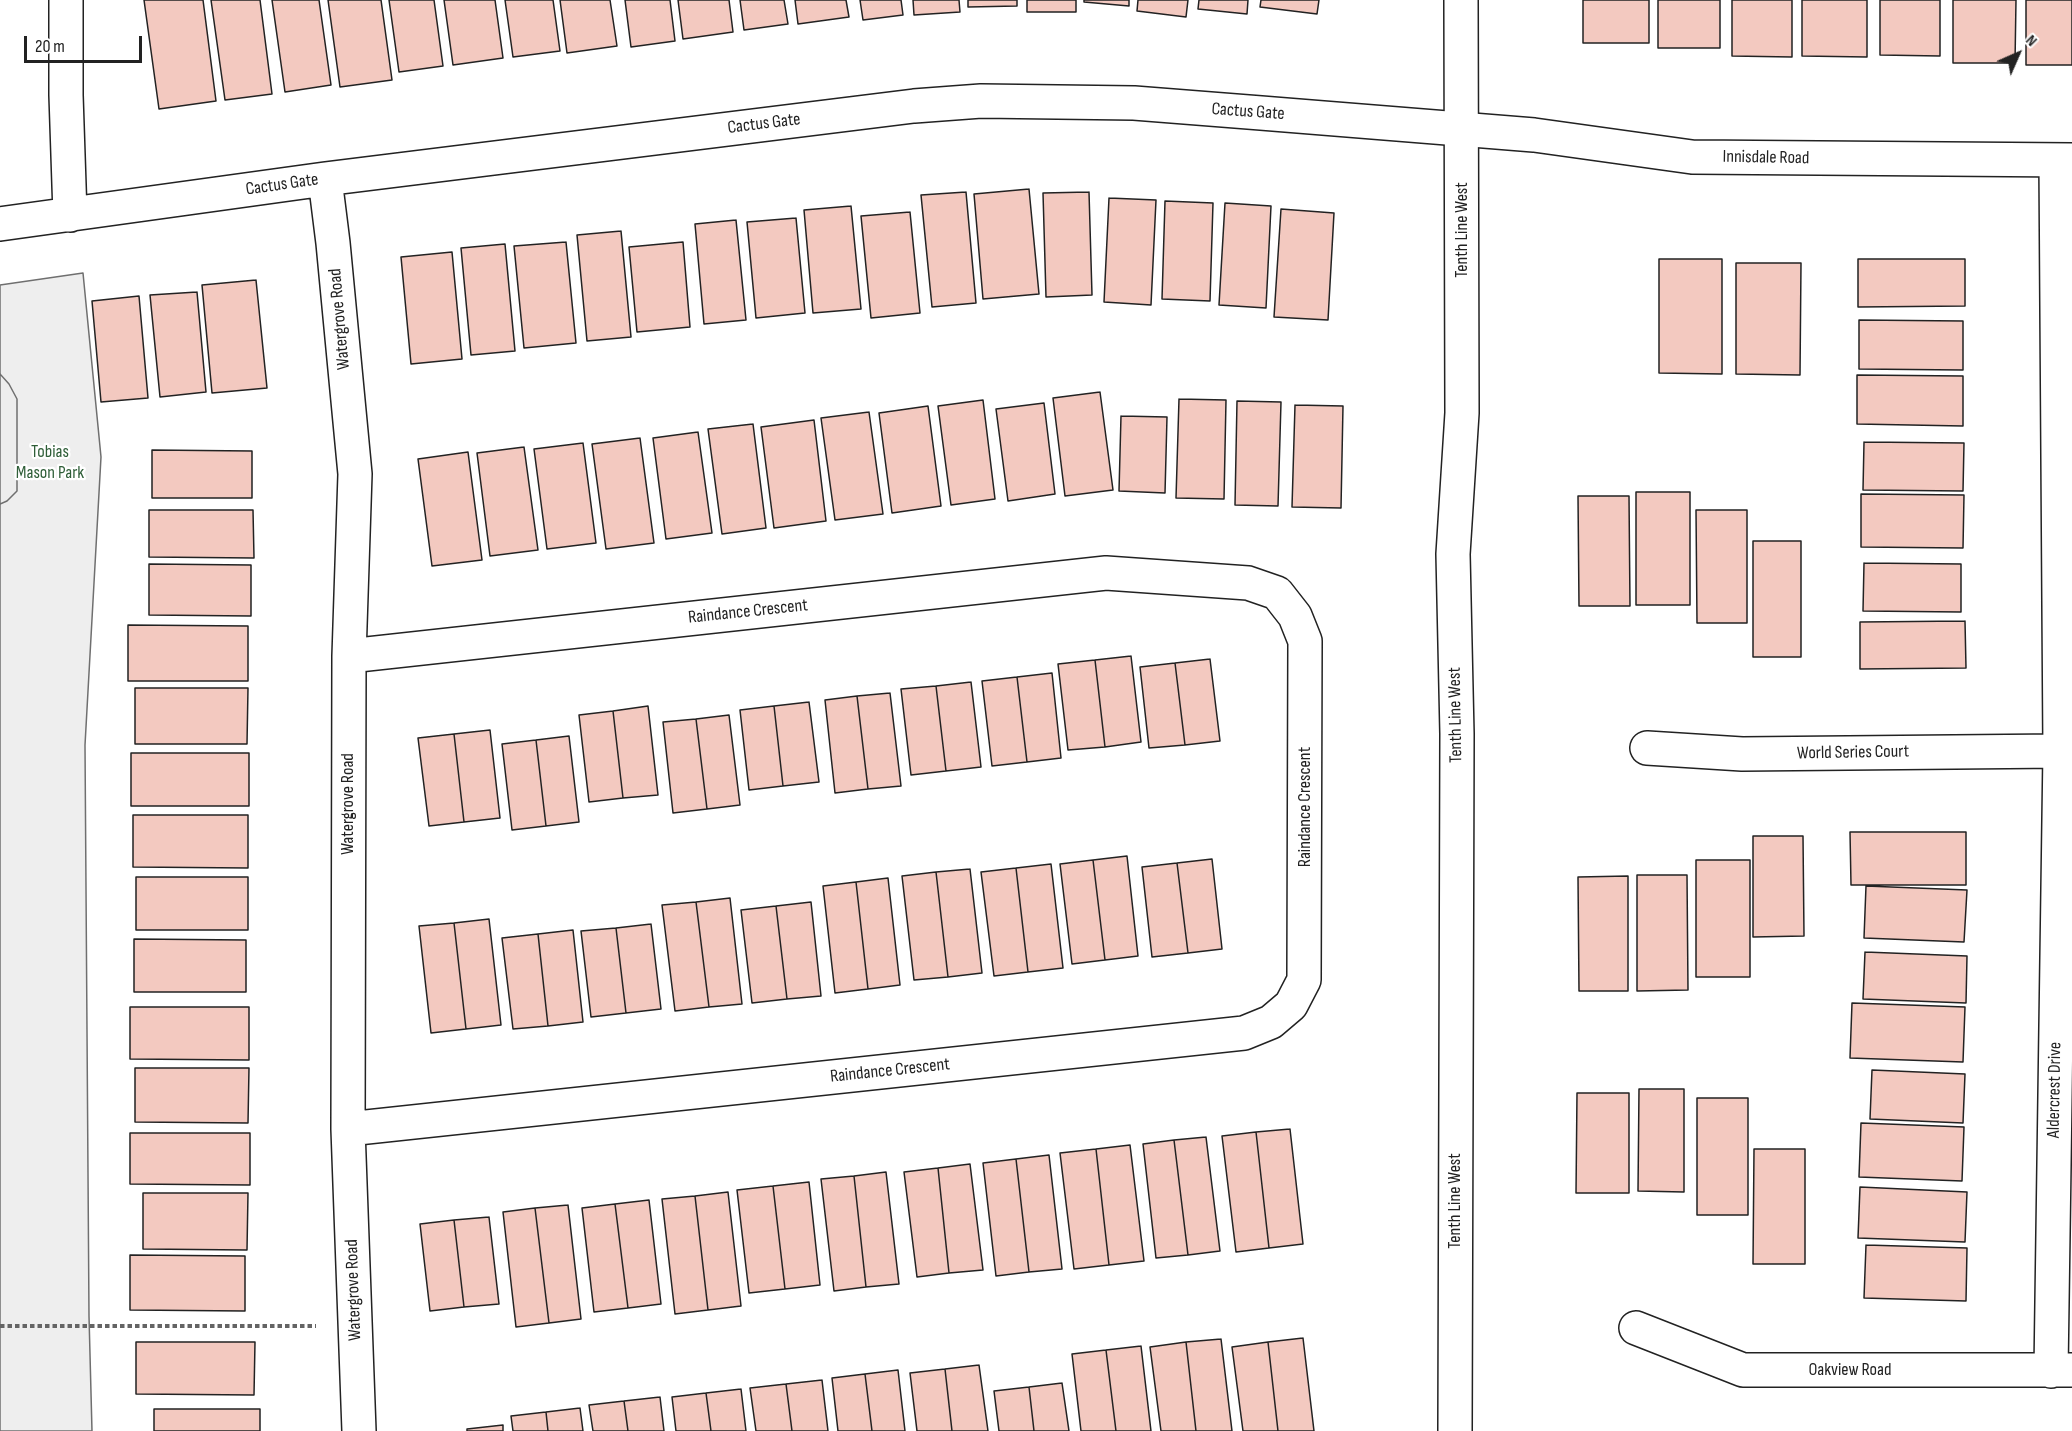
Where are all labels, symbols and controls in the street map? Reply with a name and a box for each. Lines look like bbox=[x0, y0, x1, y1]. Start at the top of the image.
scale bar bbox=[27, 24, 146, 62]
north arrow bbox=[1988, 24, 2048, 84]
text: N bbox=[2021, 31, 2041, 51]
text: 20 m bbox=[35, 36, 65, 57]
street label: Cactus Gate bbox=[1211, 99, 1285, 125]
street label: Cactus Gate bbox=[726, 109, 802, 139]
street label: Innisdale Road bbox=[1722, 146, 1810, 170]
street label: Cactus Gate bbox=[244, 169, 320, 201]
street label: Tenth Line West bbox=[1451, 182, 1473, 278]
street label: Watergrove Road bbox=[325, 267, 355, 371]
park label: Tobias Mason Park bbox=[16, 441, 84, 484]
street label: Raindance Crescent bbox=[687, 595, 809, 629]
street label: Tenth Line West bbox=[1444, 667, 1468, 763]
street label: World Series Court bbox=[1797, 741, 1909, 765]
street label: Raindance Crescent bbox=[1294, 747, 1316, 867]
street label: Watergrove Road bbox=[337, 753, 359, 855]
street label: Aldercrest Drive bbox=[2043, 1042, 2067, 1138]
street label: Raindance Crescent bbox=[829, 1054, 951, 1088]
street label: Tenth Line West bbox=[1444, 1153, 1466, 1249]
street label: Watergrove Road bbox=[341, 1239, 367, 1341]
street label: Oakview Road bbox=[1809, 1359, 1891, 1381]

